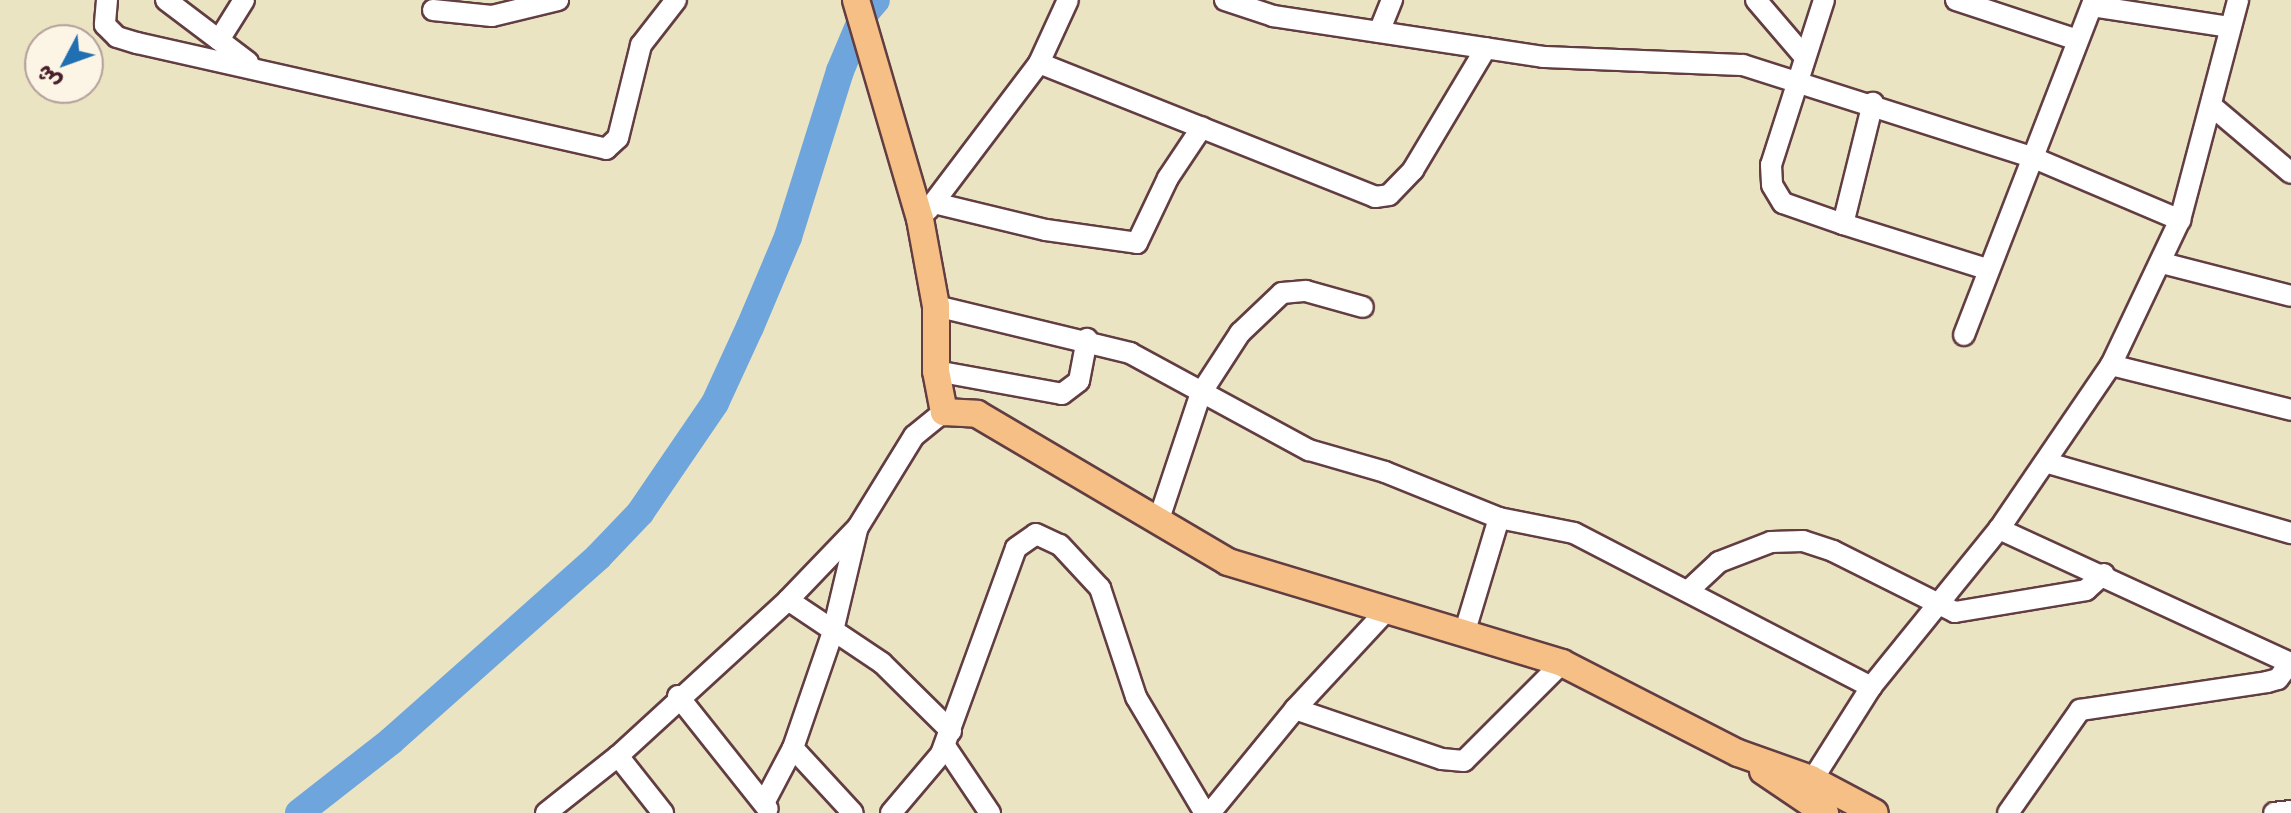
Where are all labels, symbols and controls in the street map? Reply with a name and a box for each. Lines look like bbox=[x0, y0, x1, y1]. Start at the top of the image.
north arrow bbox=[24, 24, 104, 104]
text: ش bbox=[27, 59, 67, 99]

